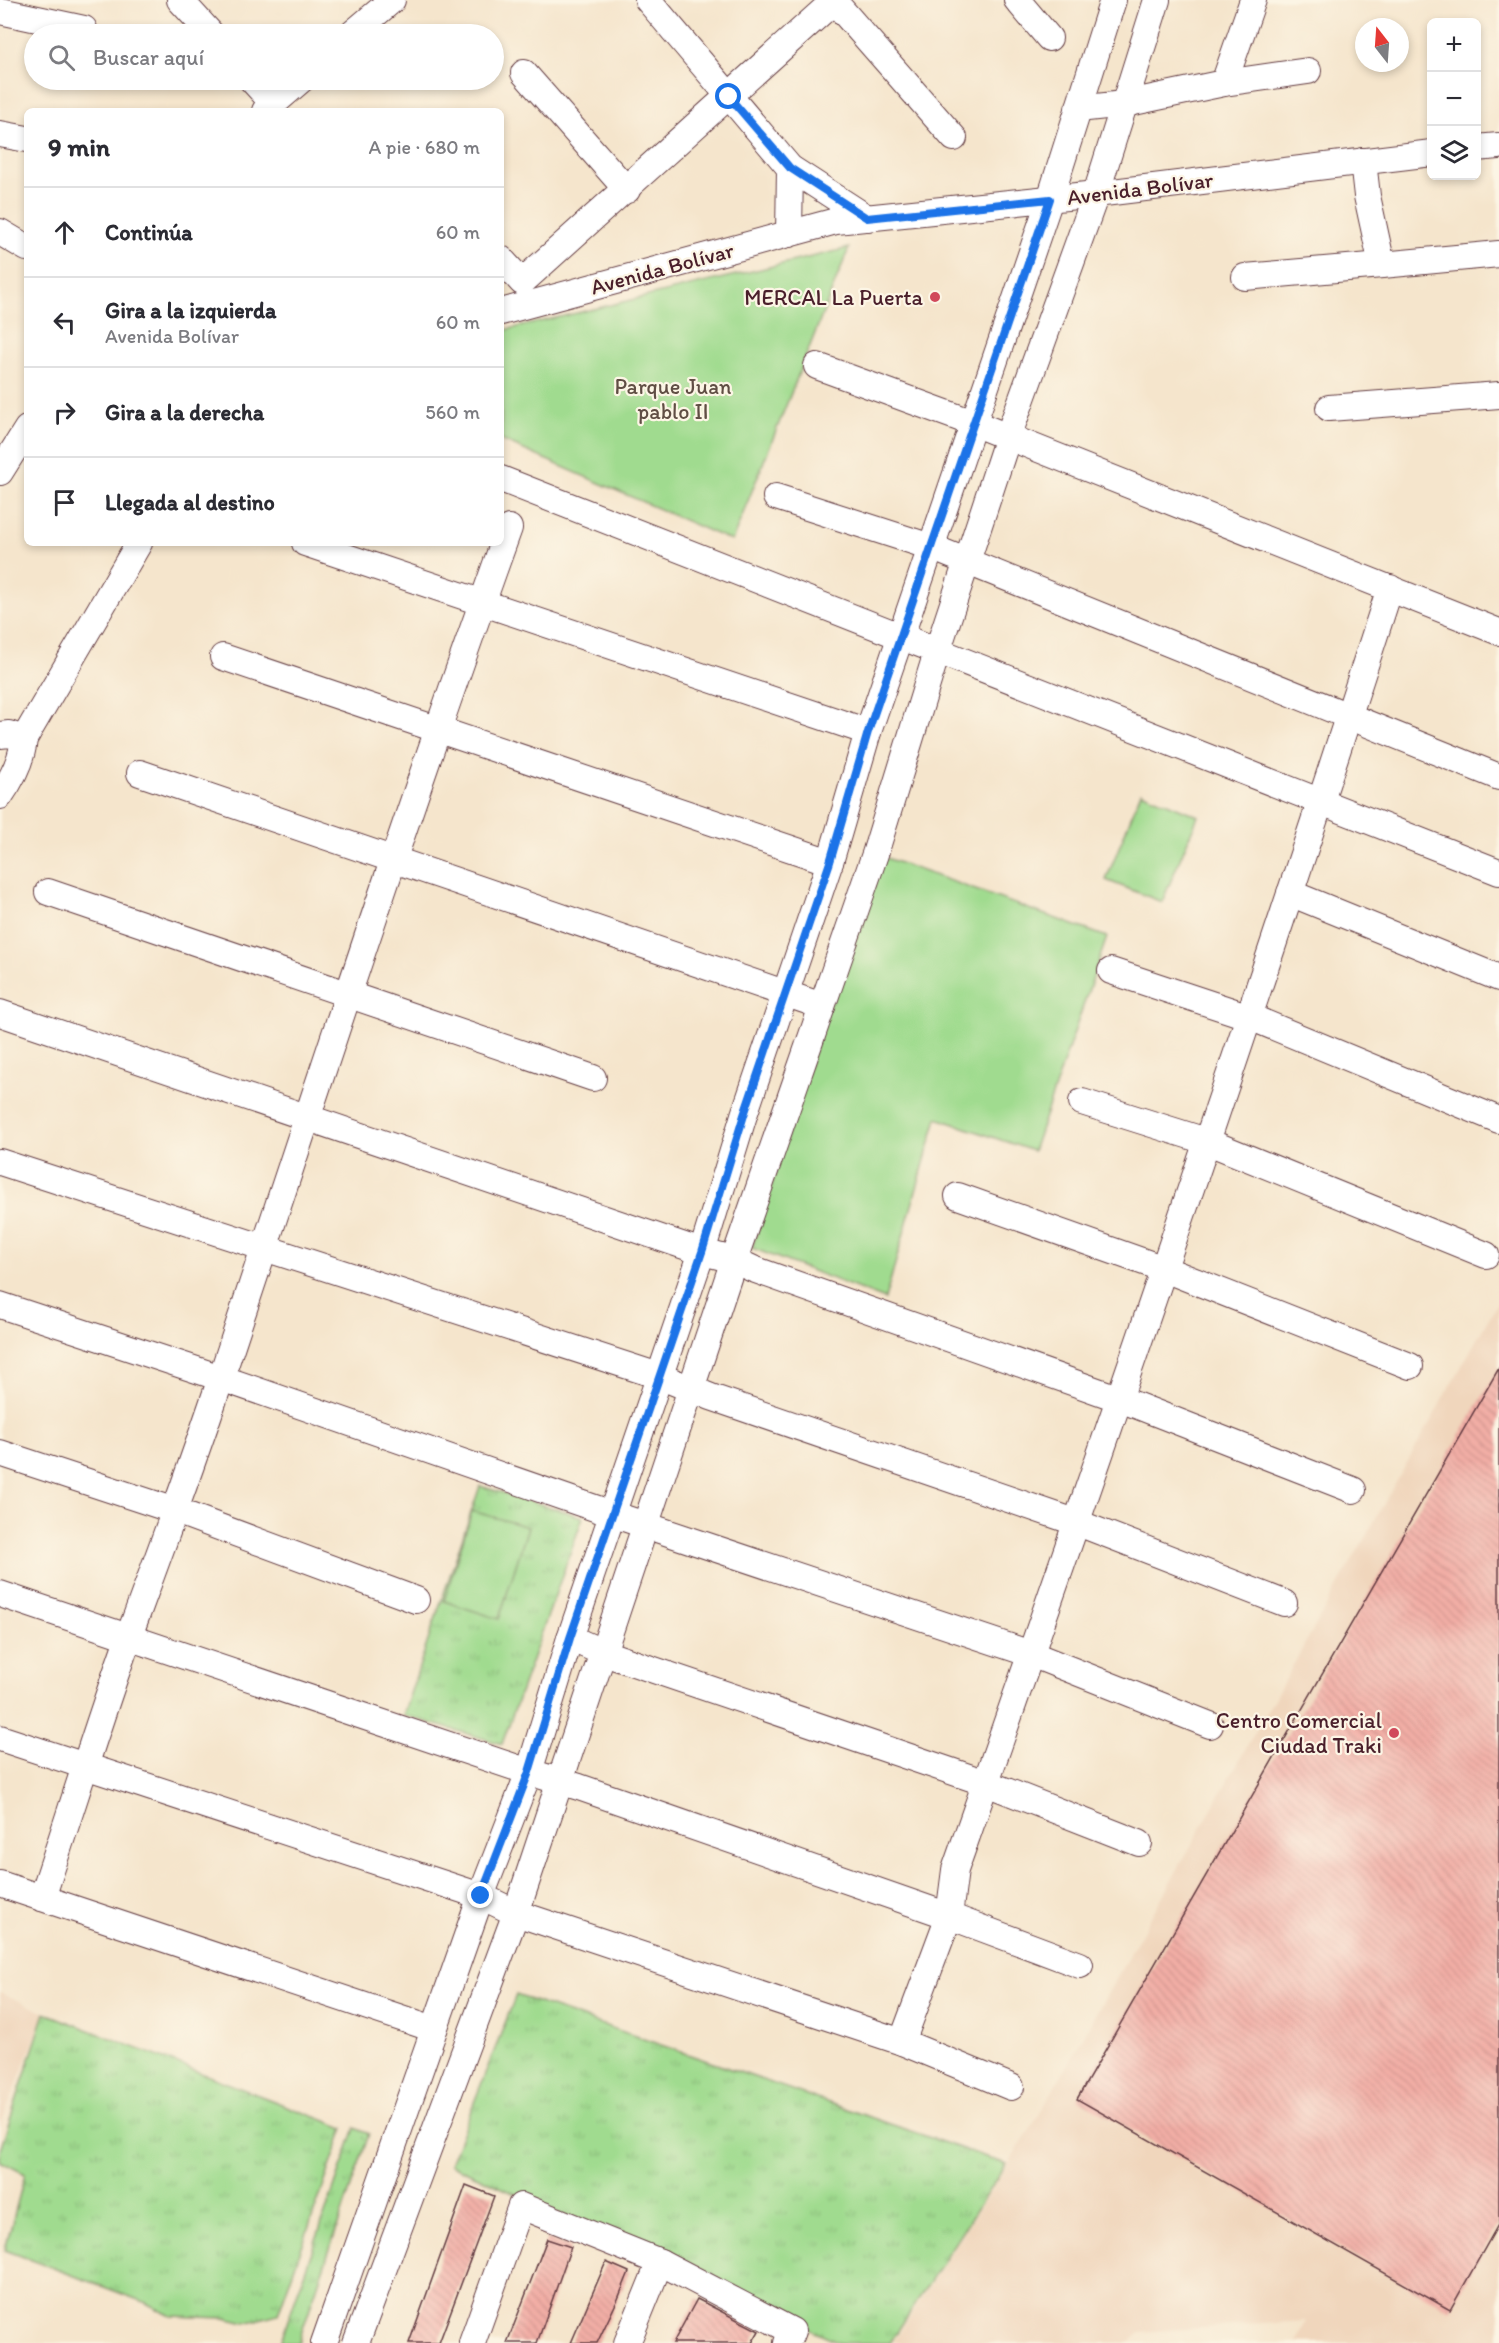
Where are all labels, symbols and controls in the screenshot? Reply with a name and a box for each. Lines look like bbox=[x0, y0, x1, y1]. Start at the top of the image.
north arrow bbox=[1355, 18, 1409, 72]
map controls bbox=[1427, 18, 1481, 180]
button: + bbox=[1427, 18, 1481, 72]
search box bbox=[24, 24, 504, 90]
icon: search bbox=[45, 41, 78, 74]
text: Buscar aquí bbox=[93, 44, 204, 71]
button: − bbox=[1427, 72, 1481, 126]
route start bbox=[715, 83, 741, 109]
button: layers bbox=[1427, 126, 1481, 180]
text: 9 min bbox=[48, 131, 110, 163]
text: A pie · 680 m bbox=[369, 135, 480, 159]
street label: Avenida Bolívar bbox=[1065, 166, 1215, 211]
icon: ahead bbox=[48, 216, 81, 249]
text: Continúa bbox=[105, 219, 193, 246]
text: 60 m bbox=[436, 220, 480, 244]
street label: Avenida Bolívar bbox=[588, 236, 737, 301]
place label: MERCAL La Puerta bbox=[744, 284, 924, 311]
marker: MERCAL La Puerta bbox=[928, 290, 942, 304]
text: Gira a la izquierda bbox=[105, 297, 276, 324]
icon: left bbox=[48, 306, 81, 339]
text: 60 m bbox=[436, 310, 480, 334]
text: Avenida Bolívar bbox=[105, 324, 239, 348]
park label: Parque Juan pablo II bbox=[615, 373, 732, 425]
icon: right bbox=[48, 396, 81, 429]
text: Gira a la derecha bbox=[105, 399, 264, 426]
text: 560 m bbox=[425, 400, 480, 424]
icon: arrive bbox=[48, 486, 81, 519]
text: Llegada al destino bbox=[105, 489, 275, 516]
place label: Centro Comercial Ciudad Traki bbox=[1216, 1707, 1382, 1759]
marker: Centro Comercial Ciudad Traki bbox=[1387, 1726, 1401, 1740]
route end bbox=[467, 1882, 493, 1908]

